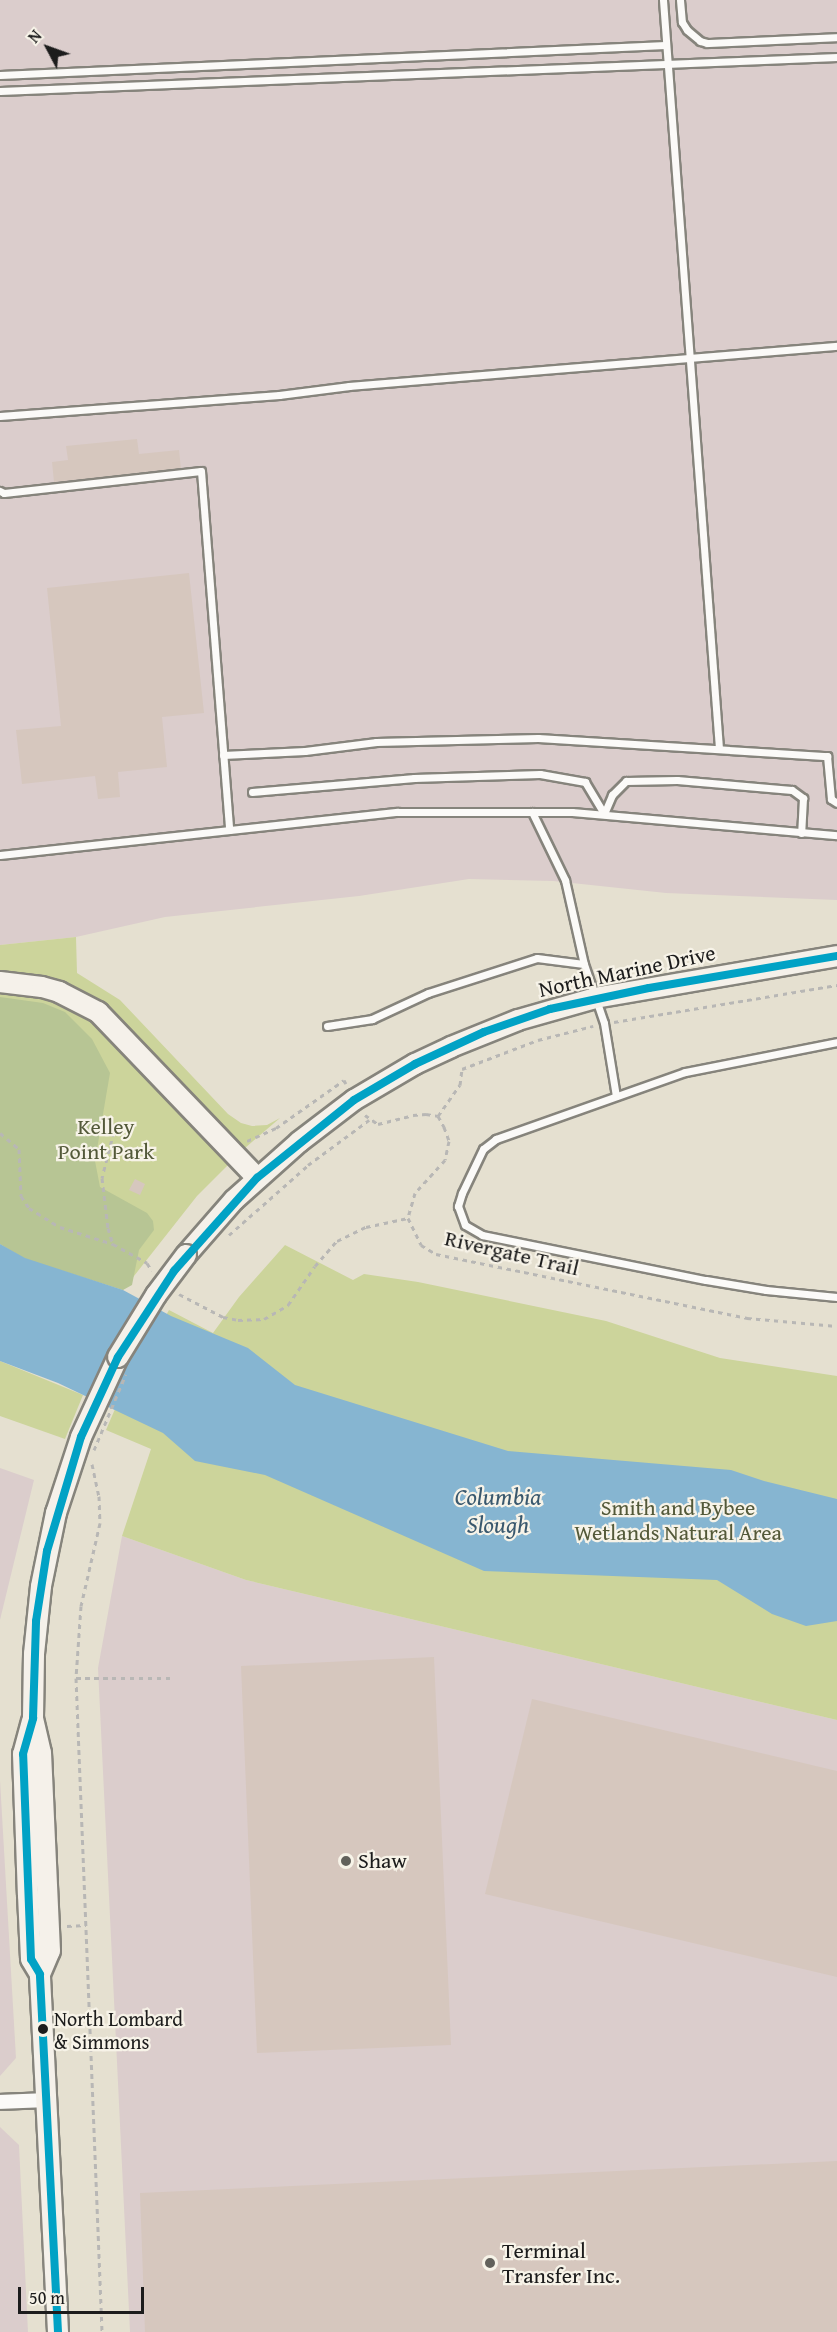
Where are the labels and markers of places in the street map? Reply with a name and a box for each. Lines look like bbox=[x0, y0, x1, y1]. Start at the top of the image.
place label: Shaw bbox=[358, 1848, 407, 1874]
marker: Shaw bbox=[339, 1854, 353, 1868]
place label: North Lombard & Simmons bbox=[54, 2006, 183, 2053]
marker: North Lombard & Simmons bbox=[37, 2023, 49, 2035]
place label: Terminal Transfer Inc. bbox=[502, 2237, 620, 2288]
marker: Terminal Transfer Inc. bbox=[483, 2256, 497, 2270]

